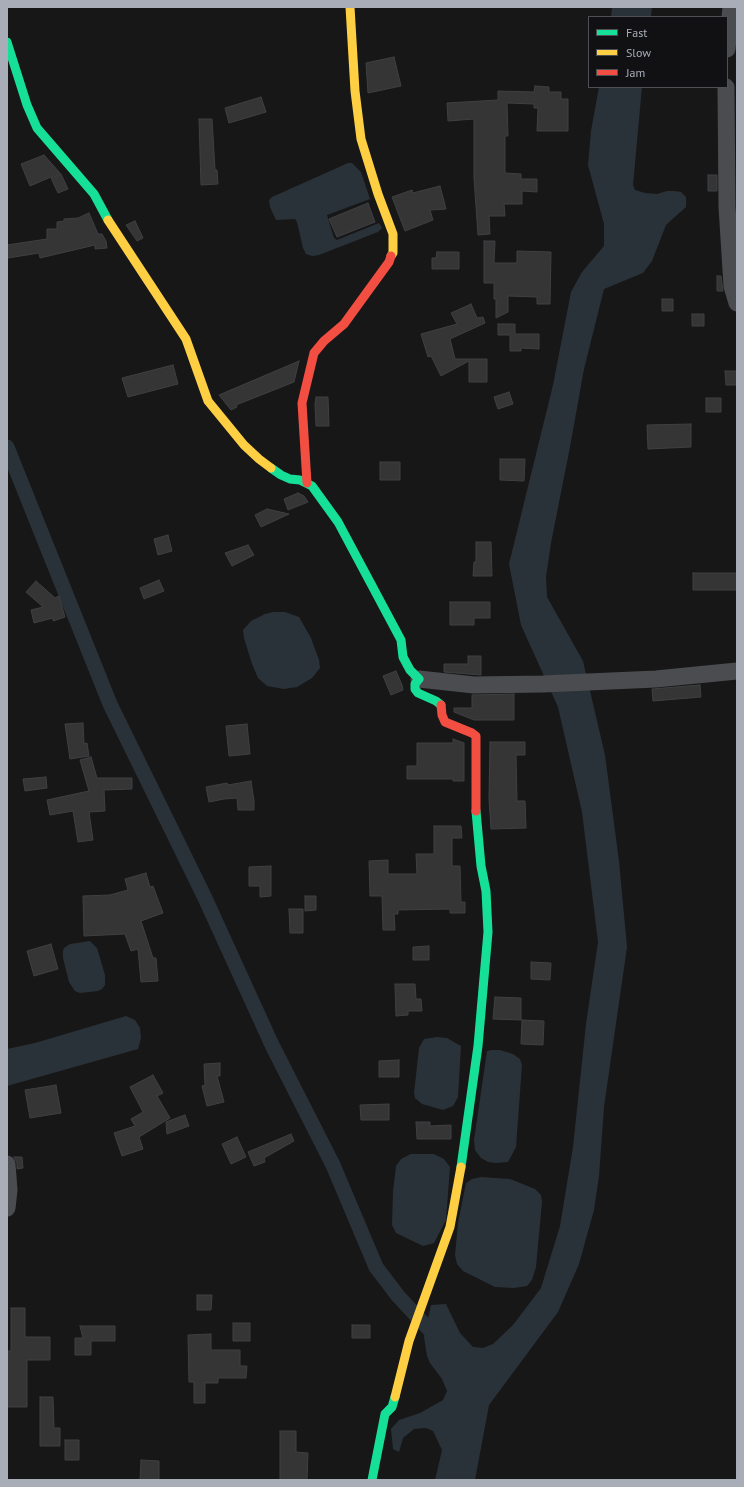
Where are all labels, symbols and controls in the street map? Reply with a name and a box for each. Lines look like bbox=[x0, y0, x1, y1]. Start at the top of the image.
legend bbox=[588, 16, 728, 88]
text: Fast bbox=[626, 25, 647, 40]
text: Slow bbox=[626, 45, 651, 60]
text: Jam bbox=[626, 65, 645, 80]

